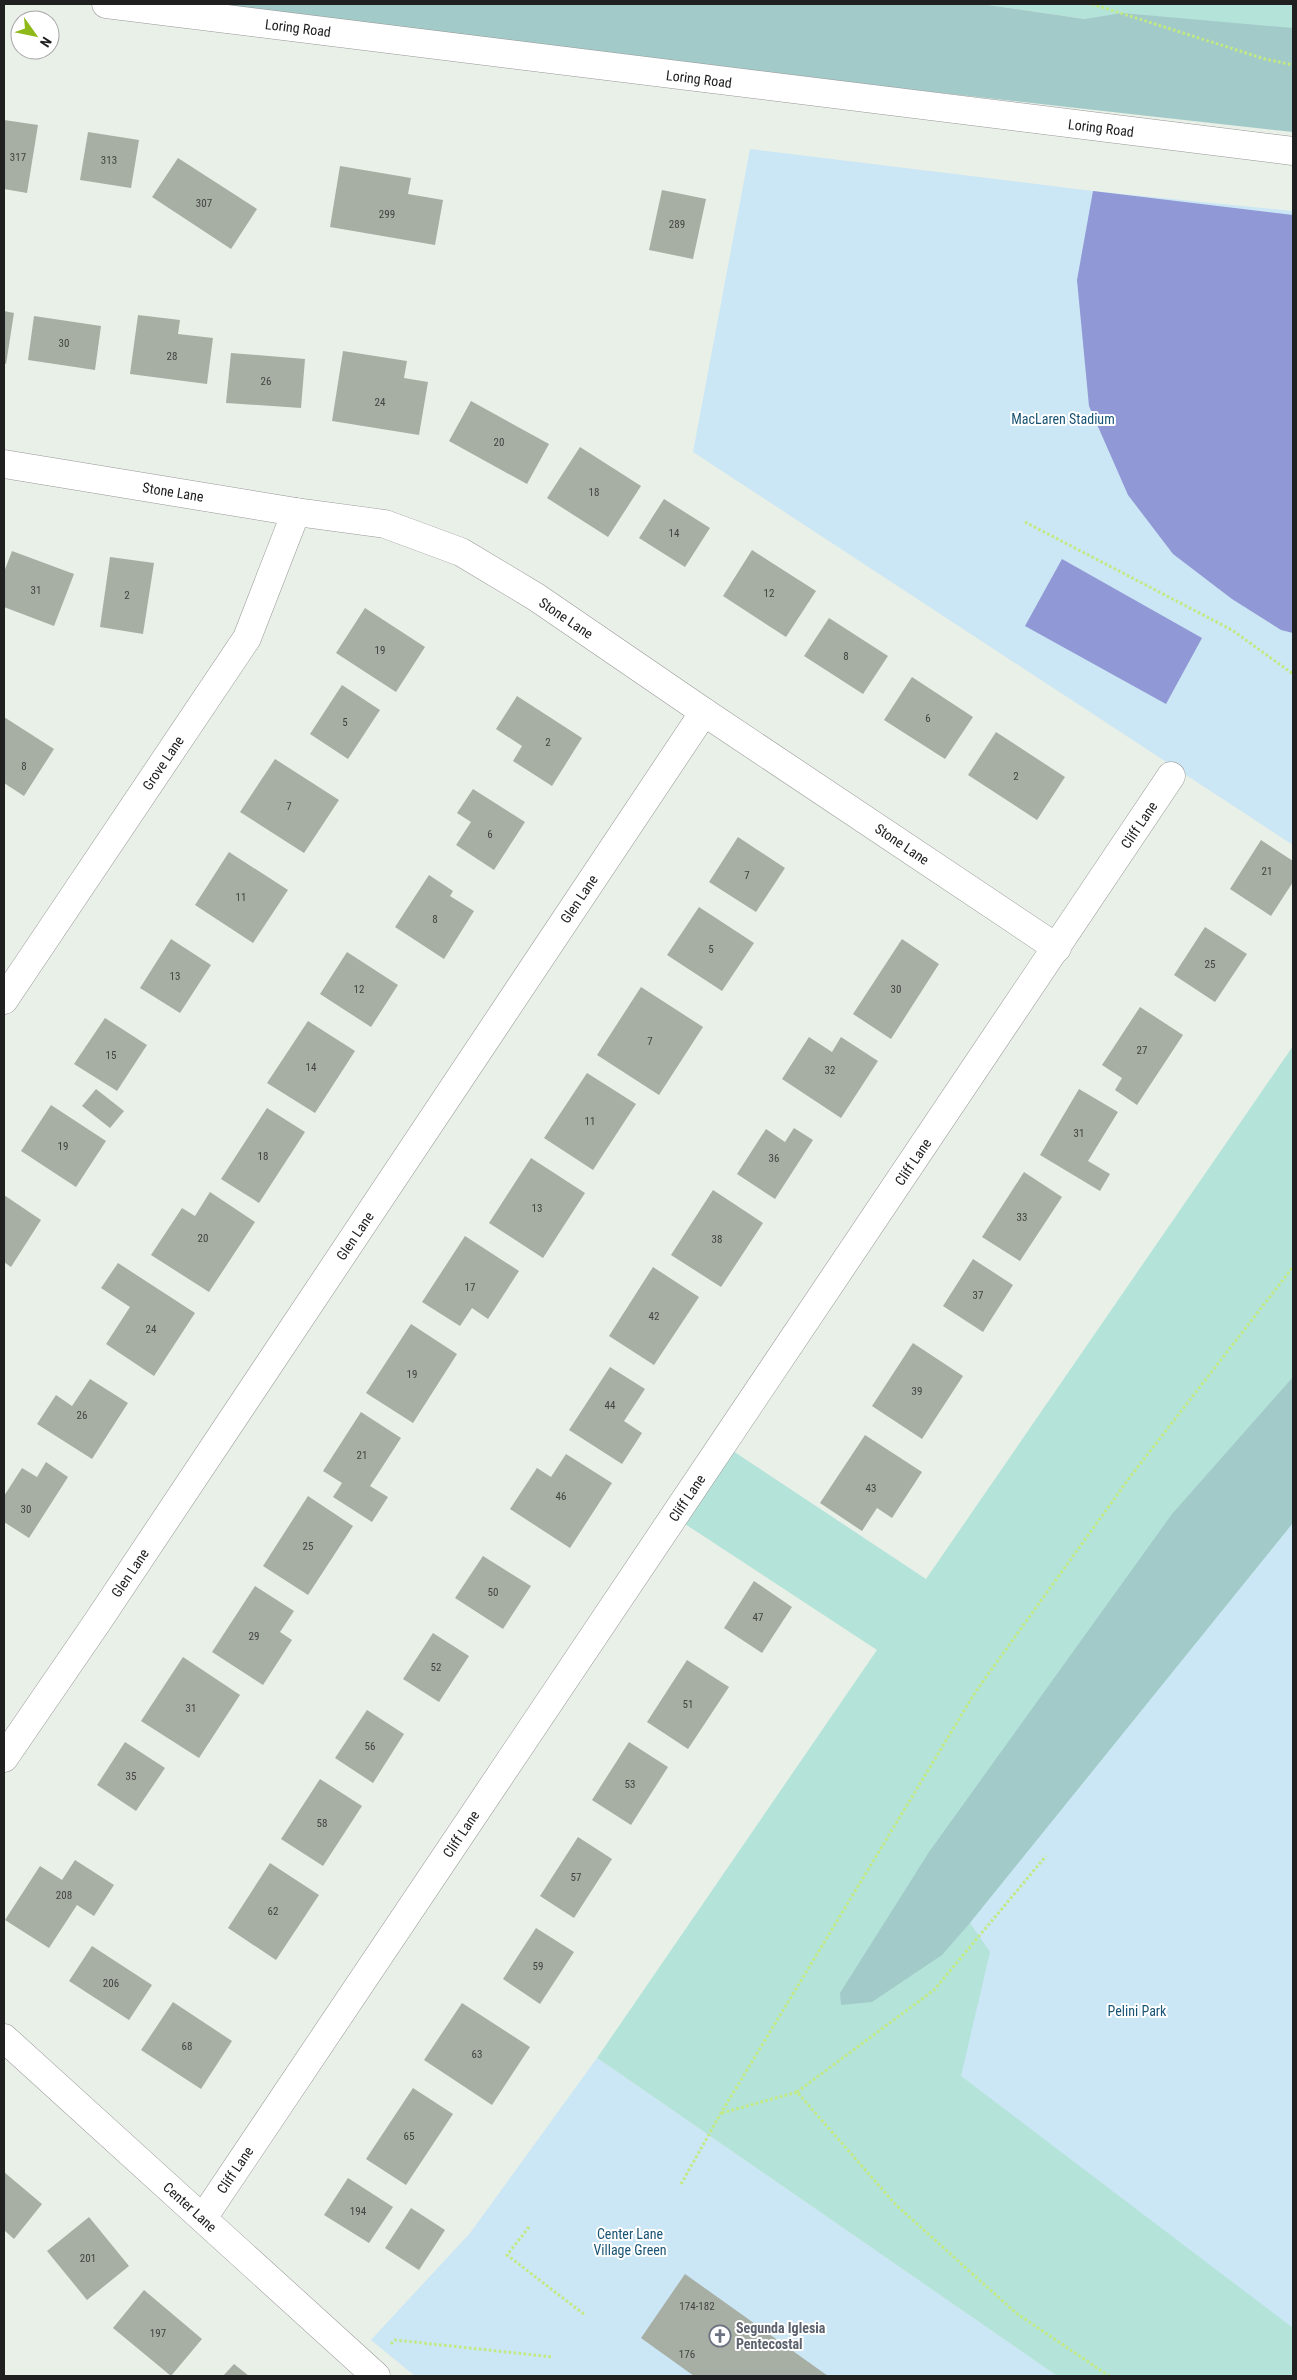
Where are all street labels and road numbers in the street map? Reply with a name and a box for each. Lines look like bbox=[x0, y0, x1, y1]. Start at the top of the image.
street label: Loring Road bbox=[264, 16, 332, 40]
street label: Loring Road bbox=[665, 67, 733, 91]
street label: Loring Road bbox=[1067, 116, 1135, 140]
street label: Stone Lane bbox=[141, 479, 205, 505]
street label: Stone Lane bbox=[536, 594, 596, 642]
street label: Grove Lane bbox=[139, 733, 187, 793]
street label: Cliff Lane bbox=[1118, 798, 1161, 852]
street label: Stone Lane bbox=[872, 820, 932, 868]
street label: Glen Lane bbox=[557, 871, 601, 926]
street label: Cliff Lane bbox=[892, 1135, 935, 1189]
street label: Glen Lane bbox=[333, 1208, 377, 1263]
street label: Cliff Lane bbox=[666, 1471, 709, 1525]
street label: Glen Lane bbox=[108, 1545, 152, 1600]
street label: Cliff Lane bbox=[440, 1807, 483, 1861]
street label: Cliff Lane bbox=[214, 2143, 257, 2197]
street label: Center Lane bbox=[160, 2179, 220, 2235]

